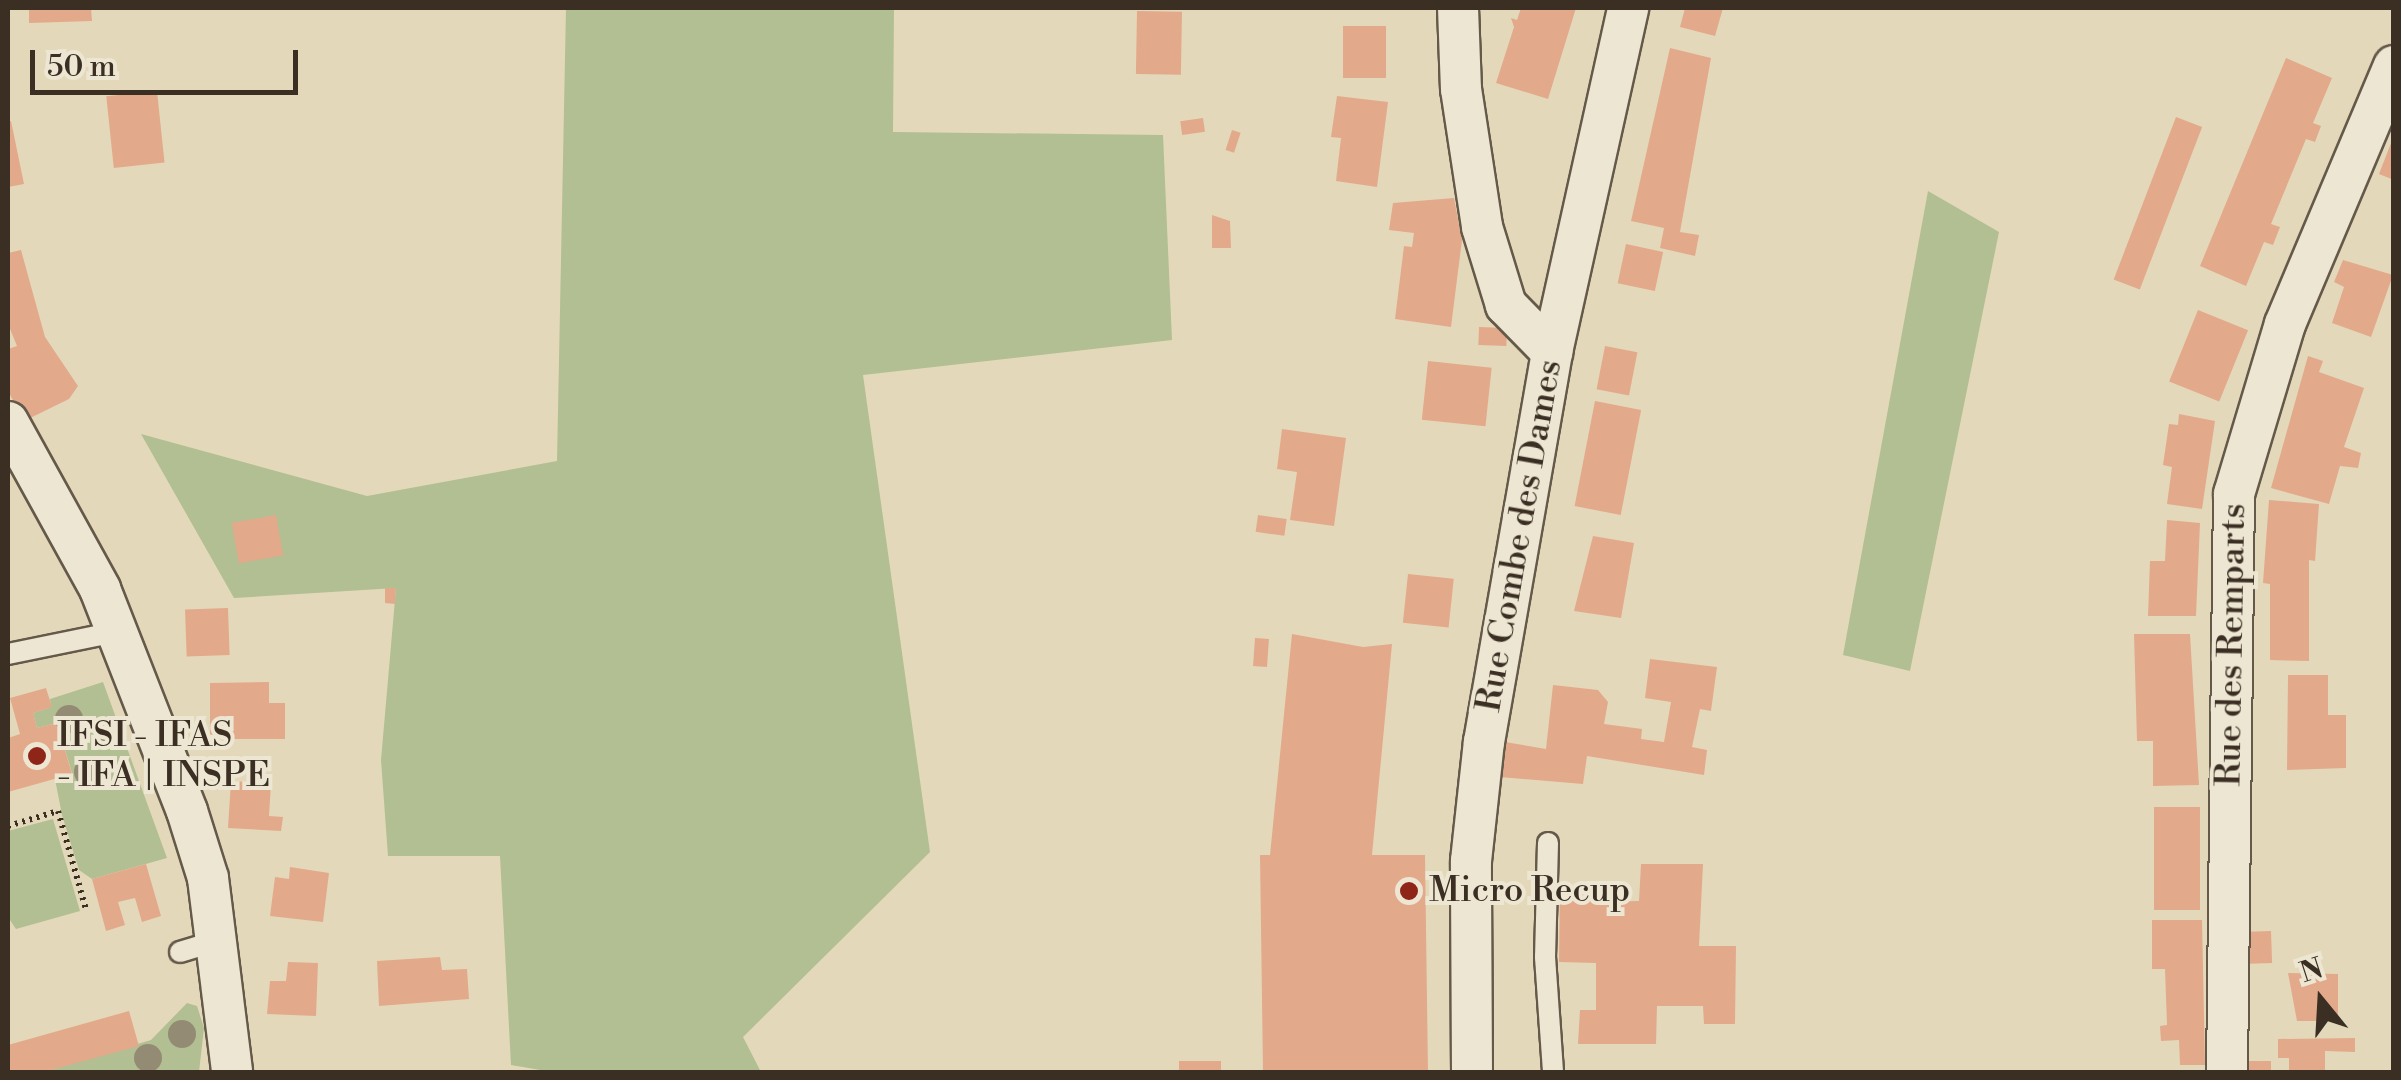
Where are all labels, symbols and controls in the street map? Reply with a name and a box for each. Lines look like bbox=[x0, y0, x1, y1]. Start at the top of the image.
scale bar bbox=[35, 30, 302, 92]
text: 50 m bbox=[47, 48, 116, 86]
street label: Rue Combe des Dames bbox=[1468, 357, 1572, 715]
street label: Rue des Remparts bbox=[2209, 503, 2255, 787]
place label: IFSI - IFAS - IFA | INSPE bbox=[57, 715, 270, 797]
marker: IFSI - IFAS - IFA | INSPE bbox=[26, 745, 48, 767]
place label: Micro Recup bbox=[1429, 870, 1630, 912]
marker: Micro Recup bbox=[1398, 880, 1420, 902]
north arrow bbox=[2271, 950, 2371, 1050]
text: N bbox=[2296, 951, 2328, 991]

